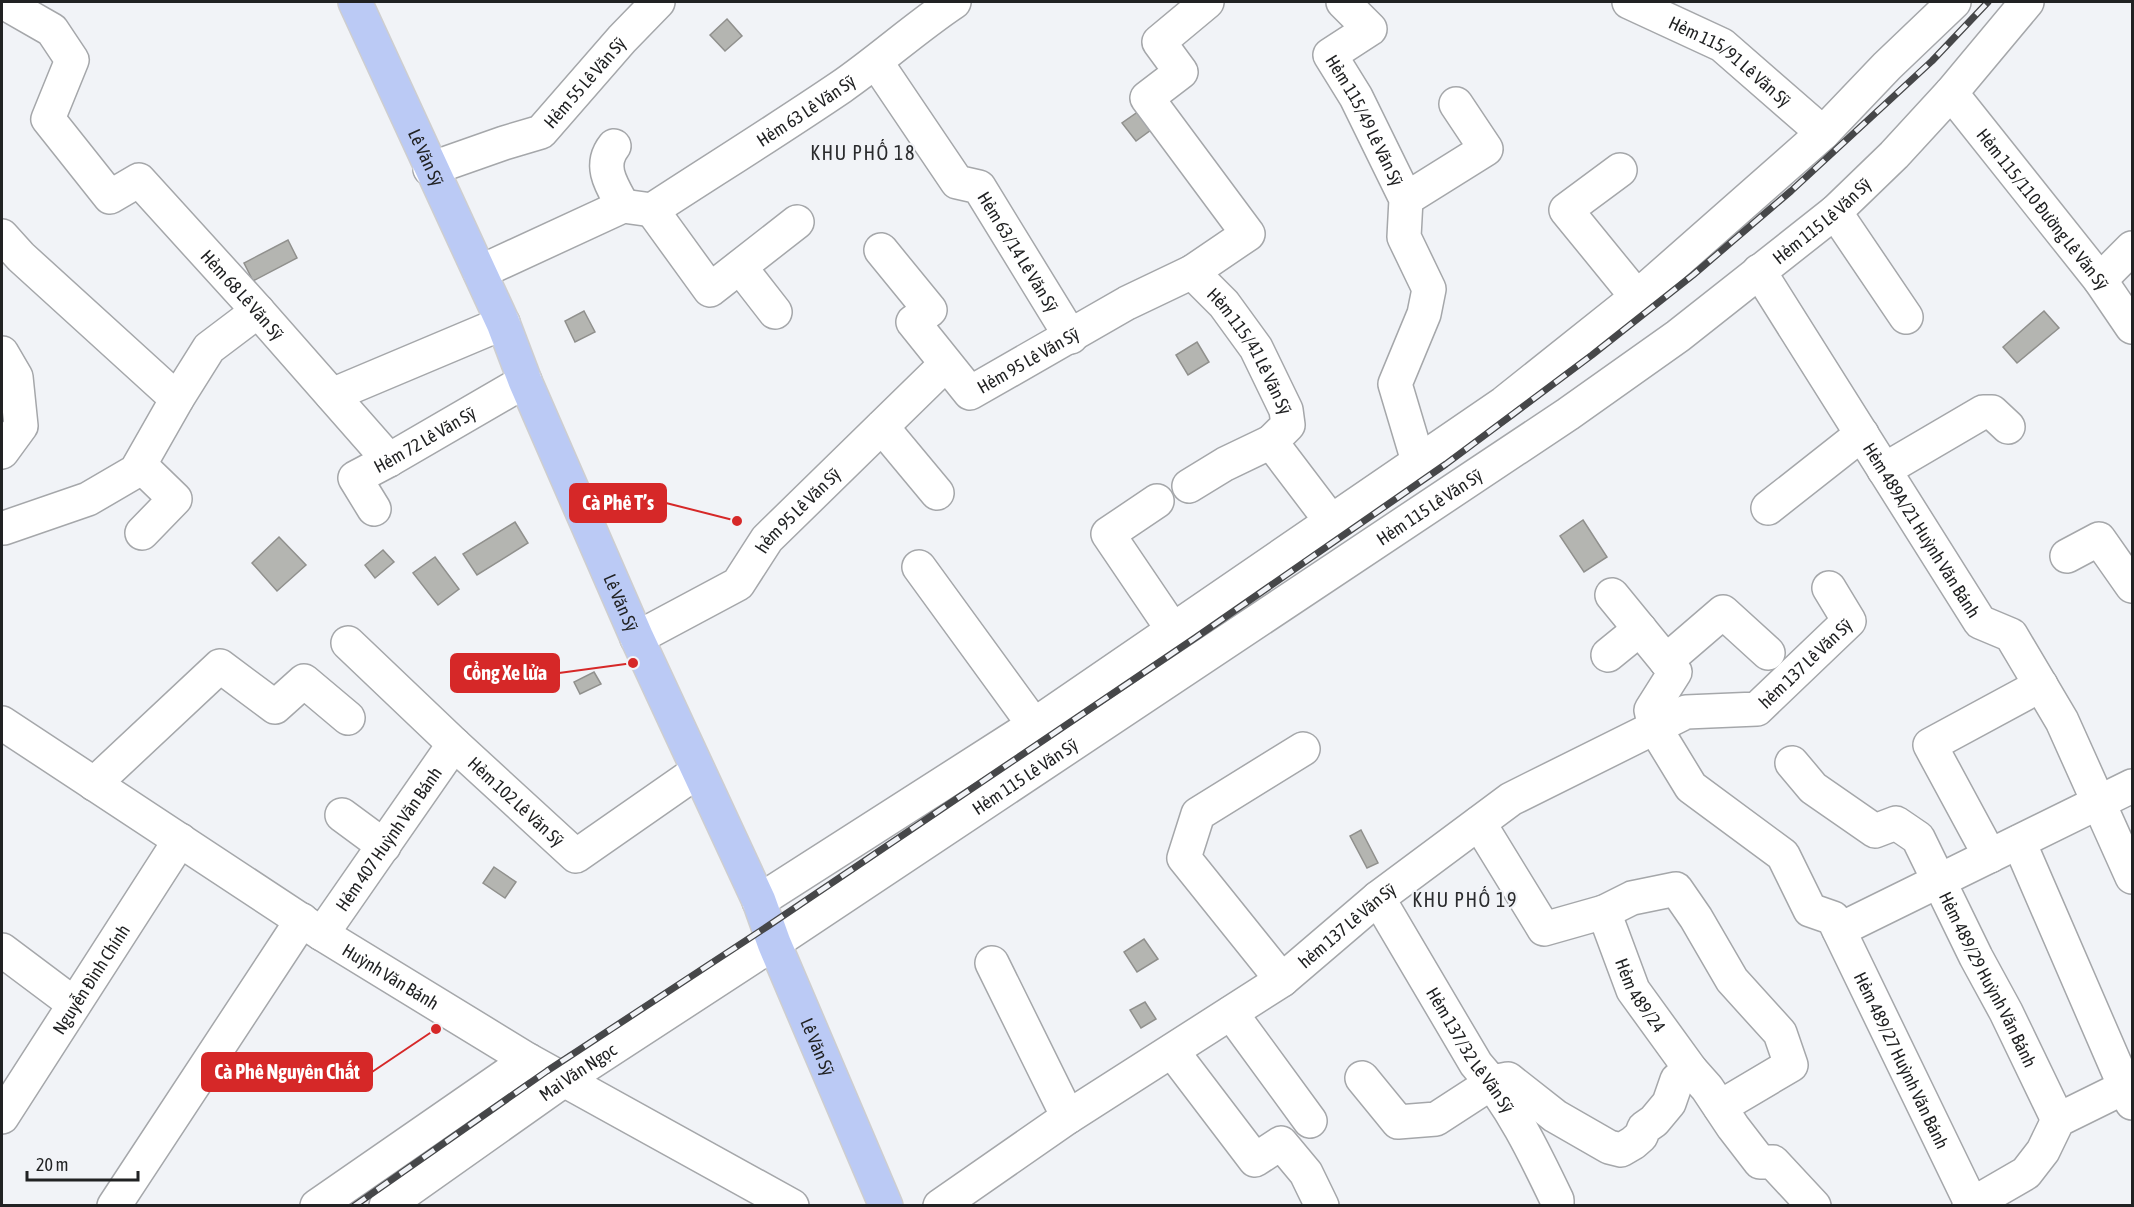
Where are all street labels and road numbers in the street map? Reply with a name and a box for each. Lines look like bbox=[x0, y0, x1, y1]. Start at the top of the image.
street label: Hẻm 115/91 Lê Văn Sỹ bbox=[1666, 12, 1795, 111]
street label: Hẻm 55 Lê Văn Sỹ bbox=[539, 32, 630, 132]
street label: Hẻm 115/49 Lê Văn Sỹ bbox=[1322, 51, 1408, 189]
street label: Hẻm 63 Lê Văn Sỹ bbox=[753, 70, 859, 150]
street label: Hẻm 115/110 Đường Lê Văn Sỹ bbox=[1973, 124, 2114, 293]
street label: Lê Văn Sỹ bbox=[404, 126, 449, 189]
street label: Hẻm 115 Lê Văn Sỹ bbox=[1768, 173, 1875, 268]
street label: Hẻm 63/14 Lê Văn Sỹ bbox=[974, 188, 1063, 315]
street label: Hẻm 68 Lê Văn Sỹ bbox=[197, 245, 289, 344]
street label: Hẻm 115/41 Lê Văn Sỹ bbox=[1203, 283, 1297, 417]
street label: Hẻm 95 Lê Văn Sỹ bbox=[973, 322, 1082, 397]
street label: Hẻm 72 Lê Văn Sỹ bbox=[370, 402, 479, 477]
street label: Hẻm 489A/21 Huỳnh Văn Bánh bbox=[1859, 439, 1985, 621]
street label: hẻm 95 Lê Văn Sỹ bbox=[751, 463, 844, 557]
street label: Hẻm 115 Lê Văn Sỹ bbox=[1372, 464, 1486, 549]
street label: Lê Văn Sỹ bbox=[600, 571, 643, 634]
street label: hẻm 137 Lê Văn Sỹ bbox=[1754, 614, 1856, 712]
street label: Hẻm 115 Lê Văn Sỹ bbox=[968, 733, 1081, 819]
street label: Hẻm 102 Lê Văn Sỹ bbox=[464, 752, 568, 850]
street label: Hẻm 407 Huỳnh Văn Bánh bbox=[331, 763, 446, 915]
street label: hẻm 137 Lê Văn Sỹ bbox=[1294, 878, 1400, 972]
street label: Hẻm 489/29 Huỳnh Văn Bánh bbox=[1935, 888, 2041, 1070]
street label: Nguyễn Đình Chính bbox=[48, 920, 134, 1038]
street label: Huỳnh Văn Bánh bbox=[339, 939, 443, 1013]
street label: Hẻm 489/24 bbox=[1612, 955, 1670, 1036]
street label: Hẻm 489/27 Huỳnh Văn Bánh bbox=[1850, 968, 1954, 1152]
street label: Hẻm 137/32 Lê Văn Sỹ bbox=[1423, 983, 1519, 1116]
street label: Lê Văn Sỹ bbox=[797, 1015, 840, 1078]
street label: Mai Văn Ngọc bbox=[535, 1038, 620, 1105]

